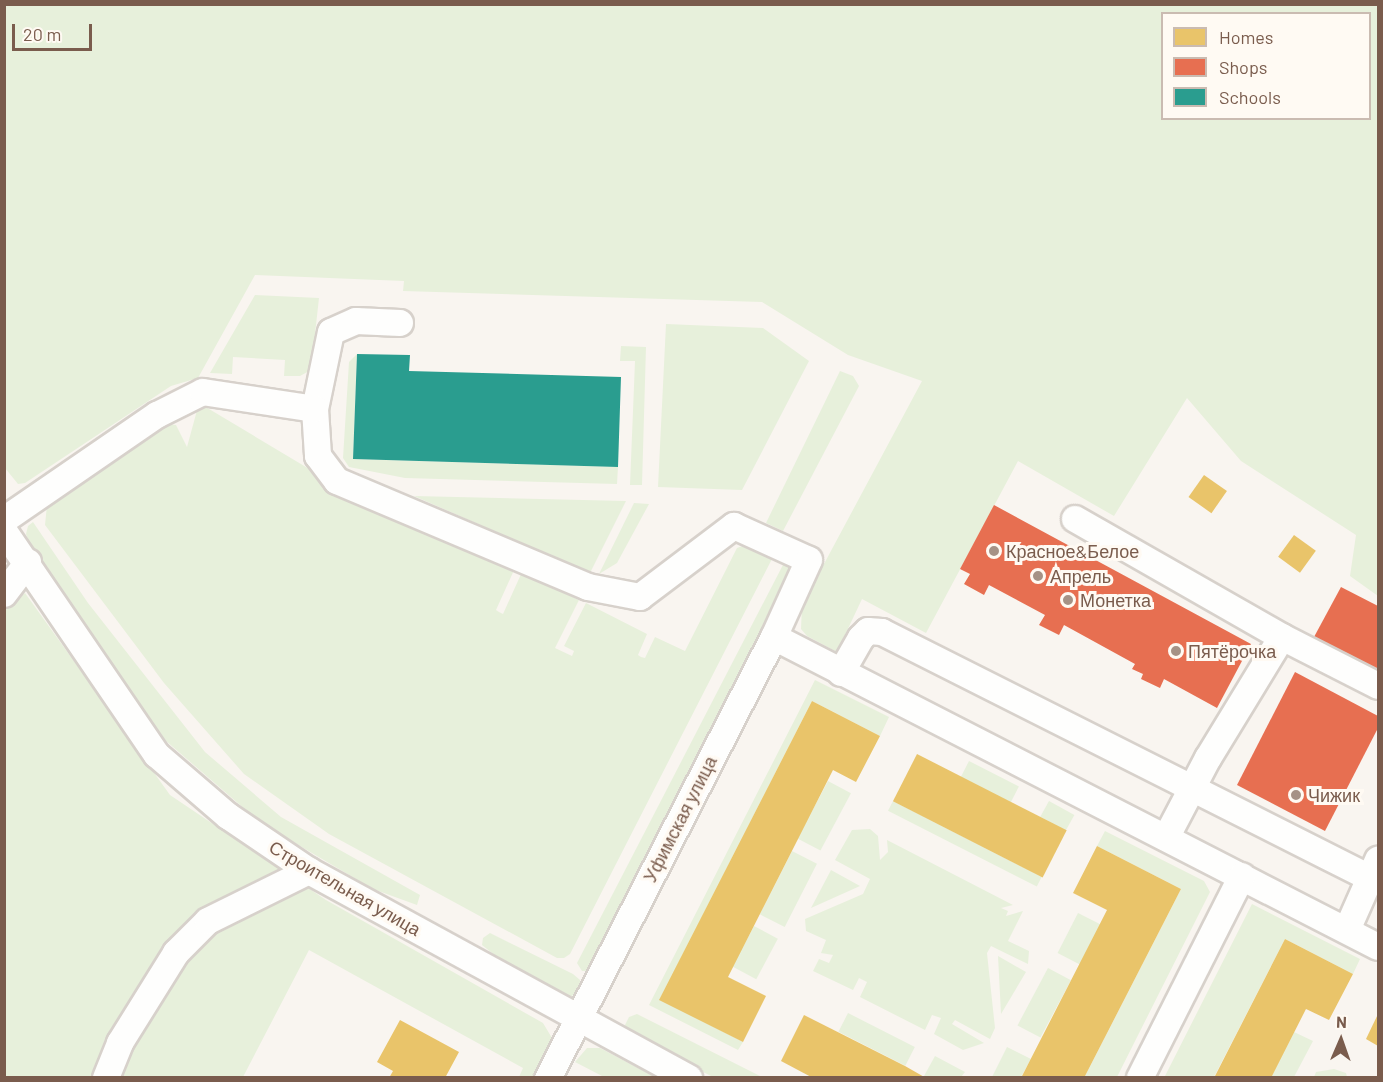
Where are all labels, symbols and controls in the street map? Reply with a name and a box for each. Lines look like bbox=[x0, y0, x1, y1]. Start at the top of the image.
scale bar bbox=[15, 12, 94, 50]
legend bbox=[1161, 12, 1371, 120]
text: 20 m bbox=[23, 23, 61, 45]
text: Homes bbox=[1219, 26, 1273, 48]
text: Shops bbox=[1219, 56, 1268, 78]
text: Schools bbox=[1219, 86, 1281, 108]
place label: Красное&Белое bbox=[1006, 540, 1139, 562]
marker: Красное&Белое bbox=[987, 544, 1001, 558]
place label: Апрель bbox=[1050, 565, 1111, 587]
marker: Апрель bbox=[1031, 569, 1045, 583]
place label: Монетка bbox=[1080, 589, 1151, 611]
marker: Монетка bbox=[1061, 593, 1075, 607]
place label: Пятёрочка bbox=[1188, 640, 1276, 662]
marker: Пятёрочка bbox=[1169, 644, 1183, 658]
street label: Уфимская улица bbox=[639, 752, 721, 886]
place label: Чижик bbox=[1308, 784, 1360, 806]
marker: Чижик bbox=[1289, 788, 1303, 802]
street label: Строительная улица bbox=[265, 836, 425, 940]
north arrow bbox=[1311, 1010, 1371, 1070]
text: N bbox=[1336, 1012, 1347, 1031]

